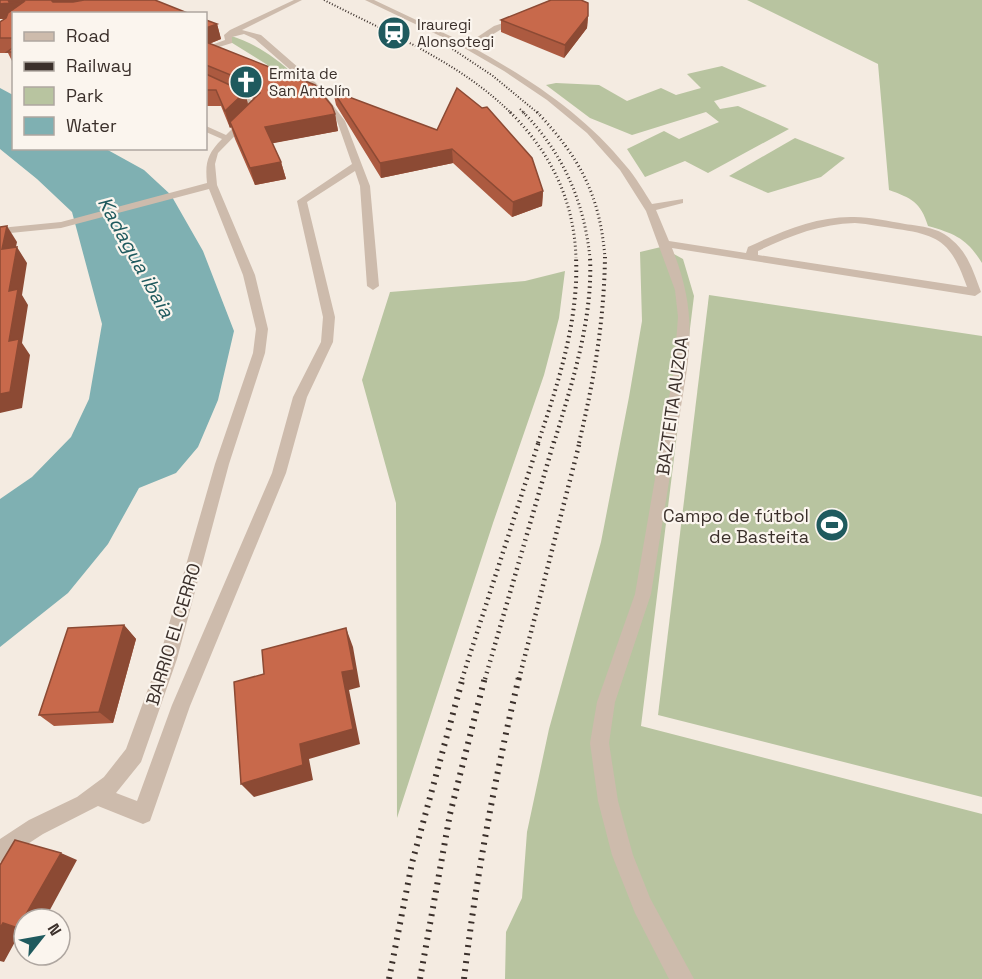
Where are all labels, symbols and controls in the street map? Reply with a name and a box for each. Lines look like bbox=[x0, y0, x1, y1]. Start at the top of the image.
legend bbox=[12, 12, 207, 150]
station icon: Irauregi Alonsotegi bbox=[376, 15, 412, 51]
place label: Irauregi Alonsotegi bbox=[417, 15, 494, 51]
text: Road bbox=[66, 24, 110, 47]
text: Railway bbox=[66, 54, 132, 77]
church icon: Ermita de San Antolín bbox=[228, 64, 264, 100]
place label: Ermita de San Antolín bbox=[269, 64, 351, 100]
text: Park bbox=[66, 84, 104, 107]
text: Water bbox=[66, 114, 117, 137]
water label: Kadagua ibaia bbox=[92, 192, 180, 323]
street label: BAZTEITA AUZOA bbox=[651, 335, 693, 477]
place label: Campo de fútbol de Basteita bbox=[663, 504, 809, 548]
sports icon: Campo de fútbol de Basteita bbox=[814, 507, 850, 543]
street label: BARRIO EL CERRO bbox=[140, 560, 206, 708]
north arrow bbox=[12, 907, 72, 967]
text: N bbox=[43, 920, 66, 940]

